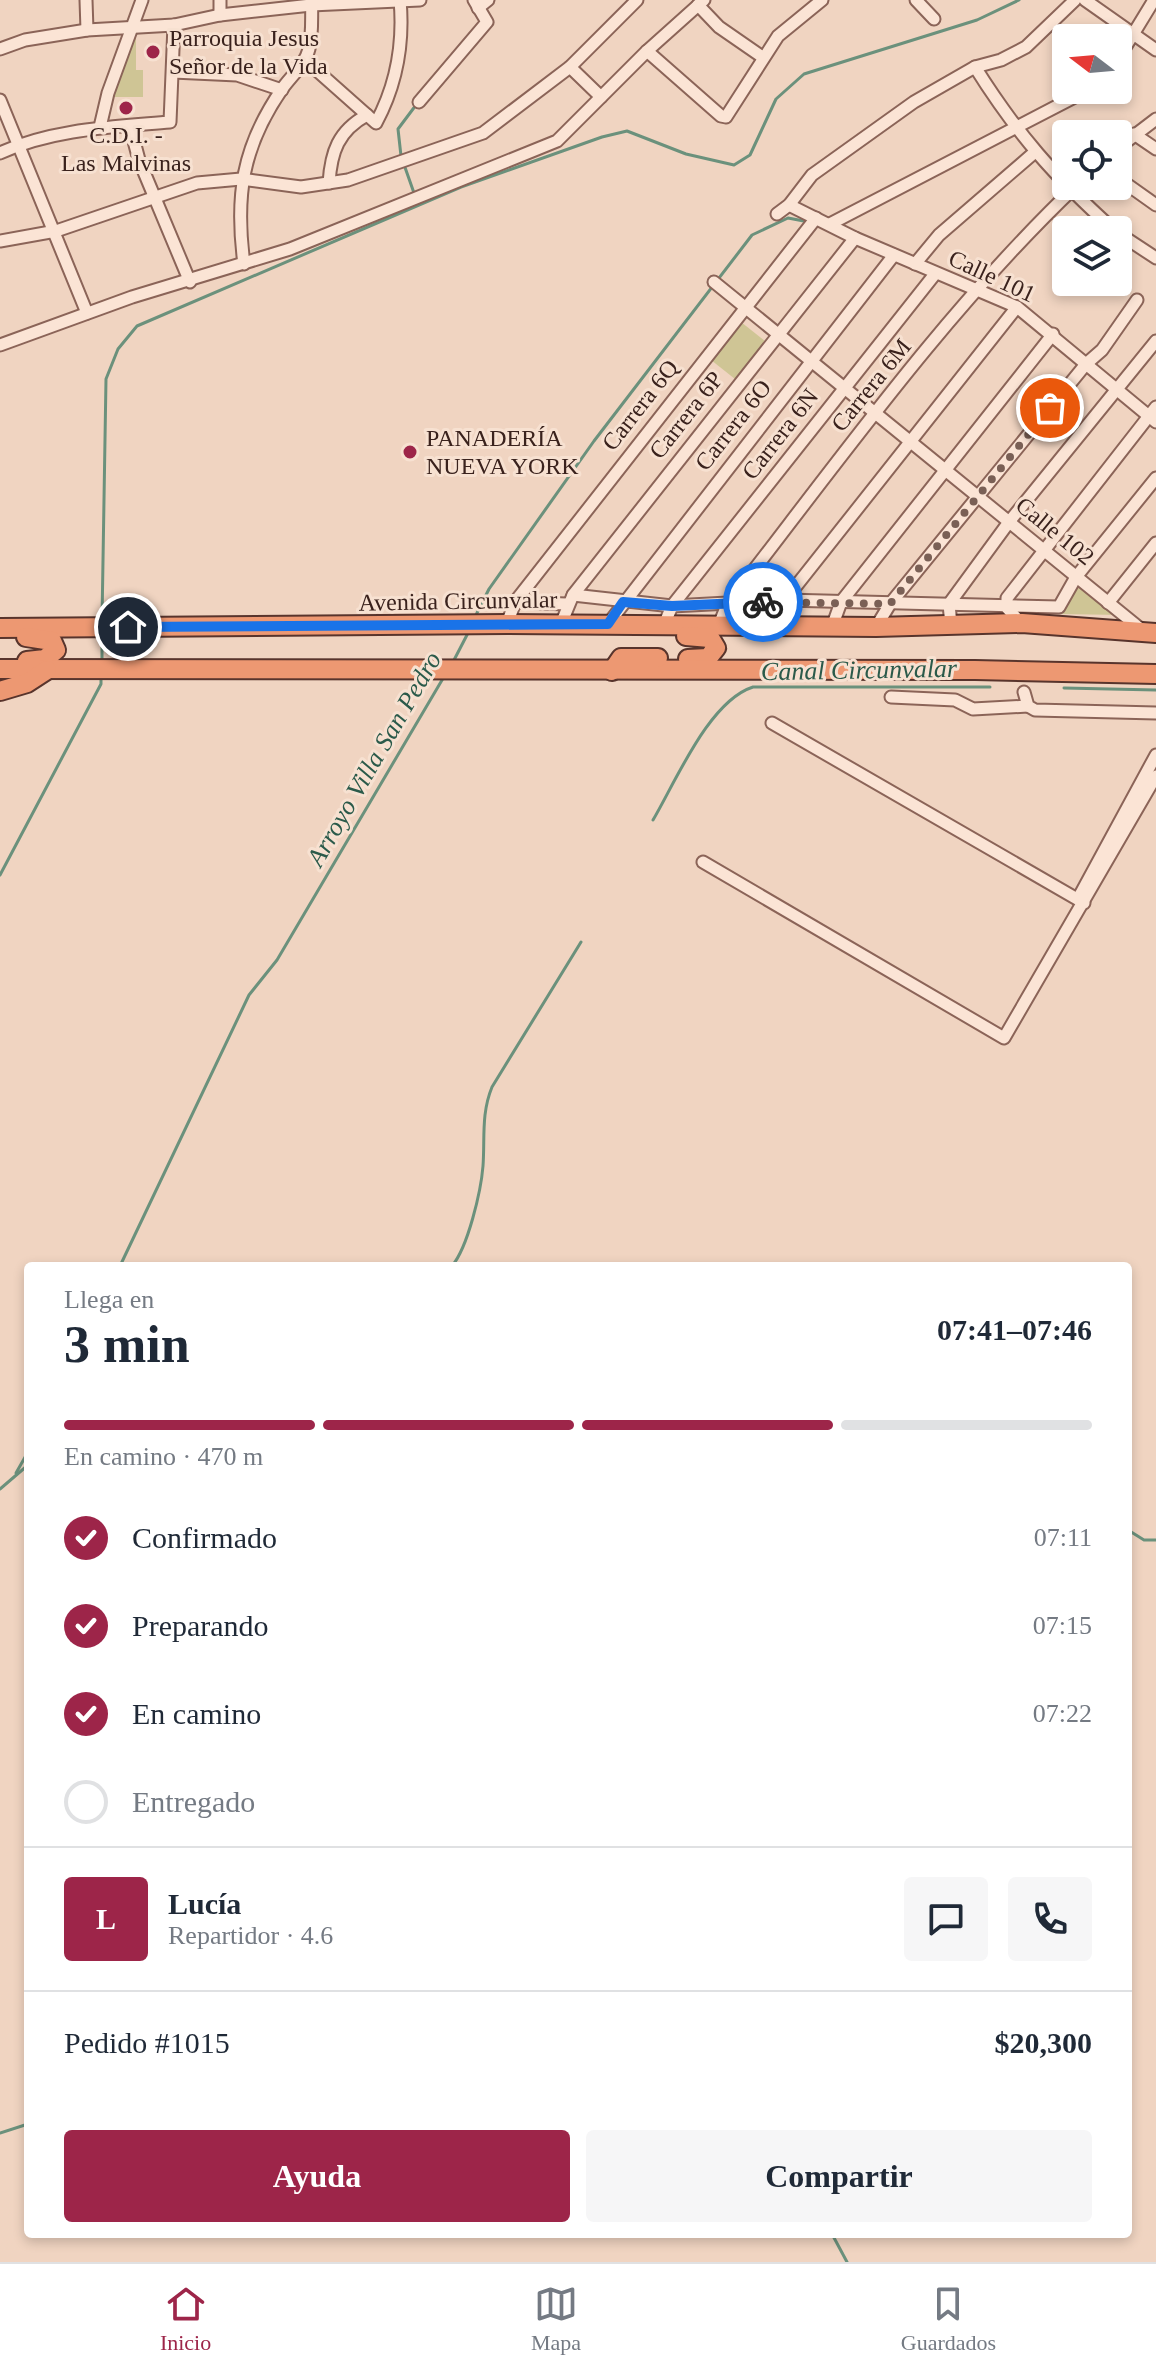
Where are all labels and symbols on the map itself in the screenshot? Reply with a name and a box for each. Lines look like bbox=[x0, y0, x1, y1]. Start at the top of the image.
north arrow bbox=[1052, 24, 1132, 104]
place label: Parroquia Jesus Señor de la Vida bbox=[169, 25, 328, 79]
marker: Parroquia Jesus Señor de la Vida bbox=[144, 43, 162, 61]
marker: C.D.I. - Las Malvinas bbox=[117, 99, 135, 117]
place label: C.D.I. - Las Malvinas bbox=[61, 122, 191, 176]
street label: Calle 101 bbox=[945, 245, 1039, 307]
street label: Carrera 6M bbox=[826, 334, 916, 436]
street label: Carrera 6Q bbox=[597, 355, 683, 455]
street label: Carrera 6P bbox=[644, 366, 728, 464]
pin bbox=[1016, 374, 1084, 442]
street label: Carrera 6O bbox=[690, 375, 776, 475]
street label: Carrera 6N bbox=[737, 384, 823, 484]
place label: PANADERÍA NUEVA YORK bbox=[426, 425, 579, 479]
marker: PANADERÍA NUEVA YORK bbox=[401, 443, 419, 461]
street label: Calle 102 bbox=[1011, 492, 1099, 570]
courier bbox=[723, 562, 803, 642]
street label: Avenida Circunvalar bbox=[358, 586, 558, 616]
pin bbox=[94, 593, 162, 661]
water label: Arroyo Villa San Pedro bbox=[300, 647, 447, 873]
water label: Canal Circunvalar bbox=[761, 654, 958, 686]

